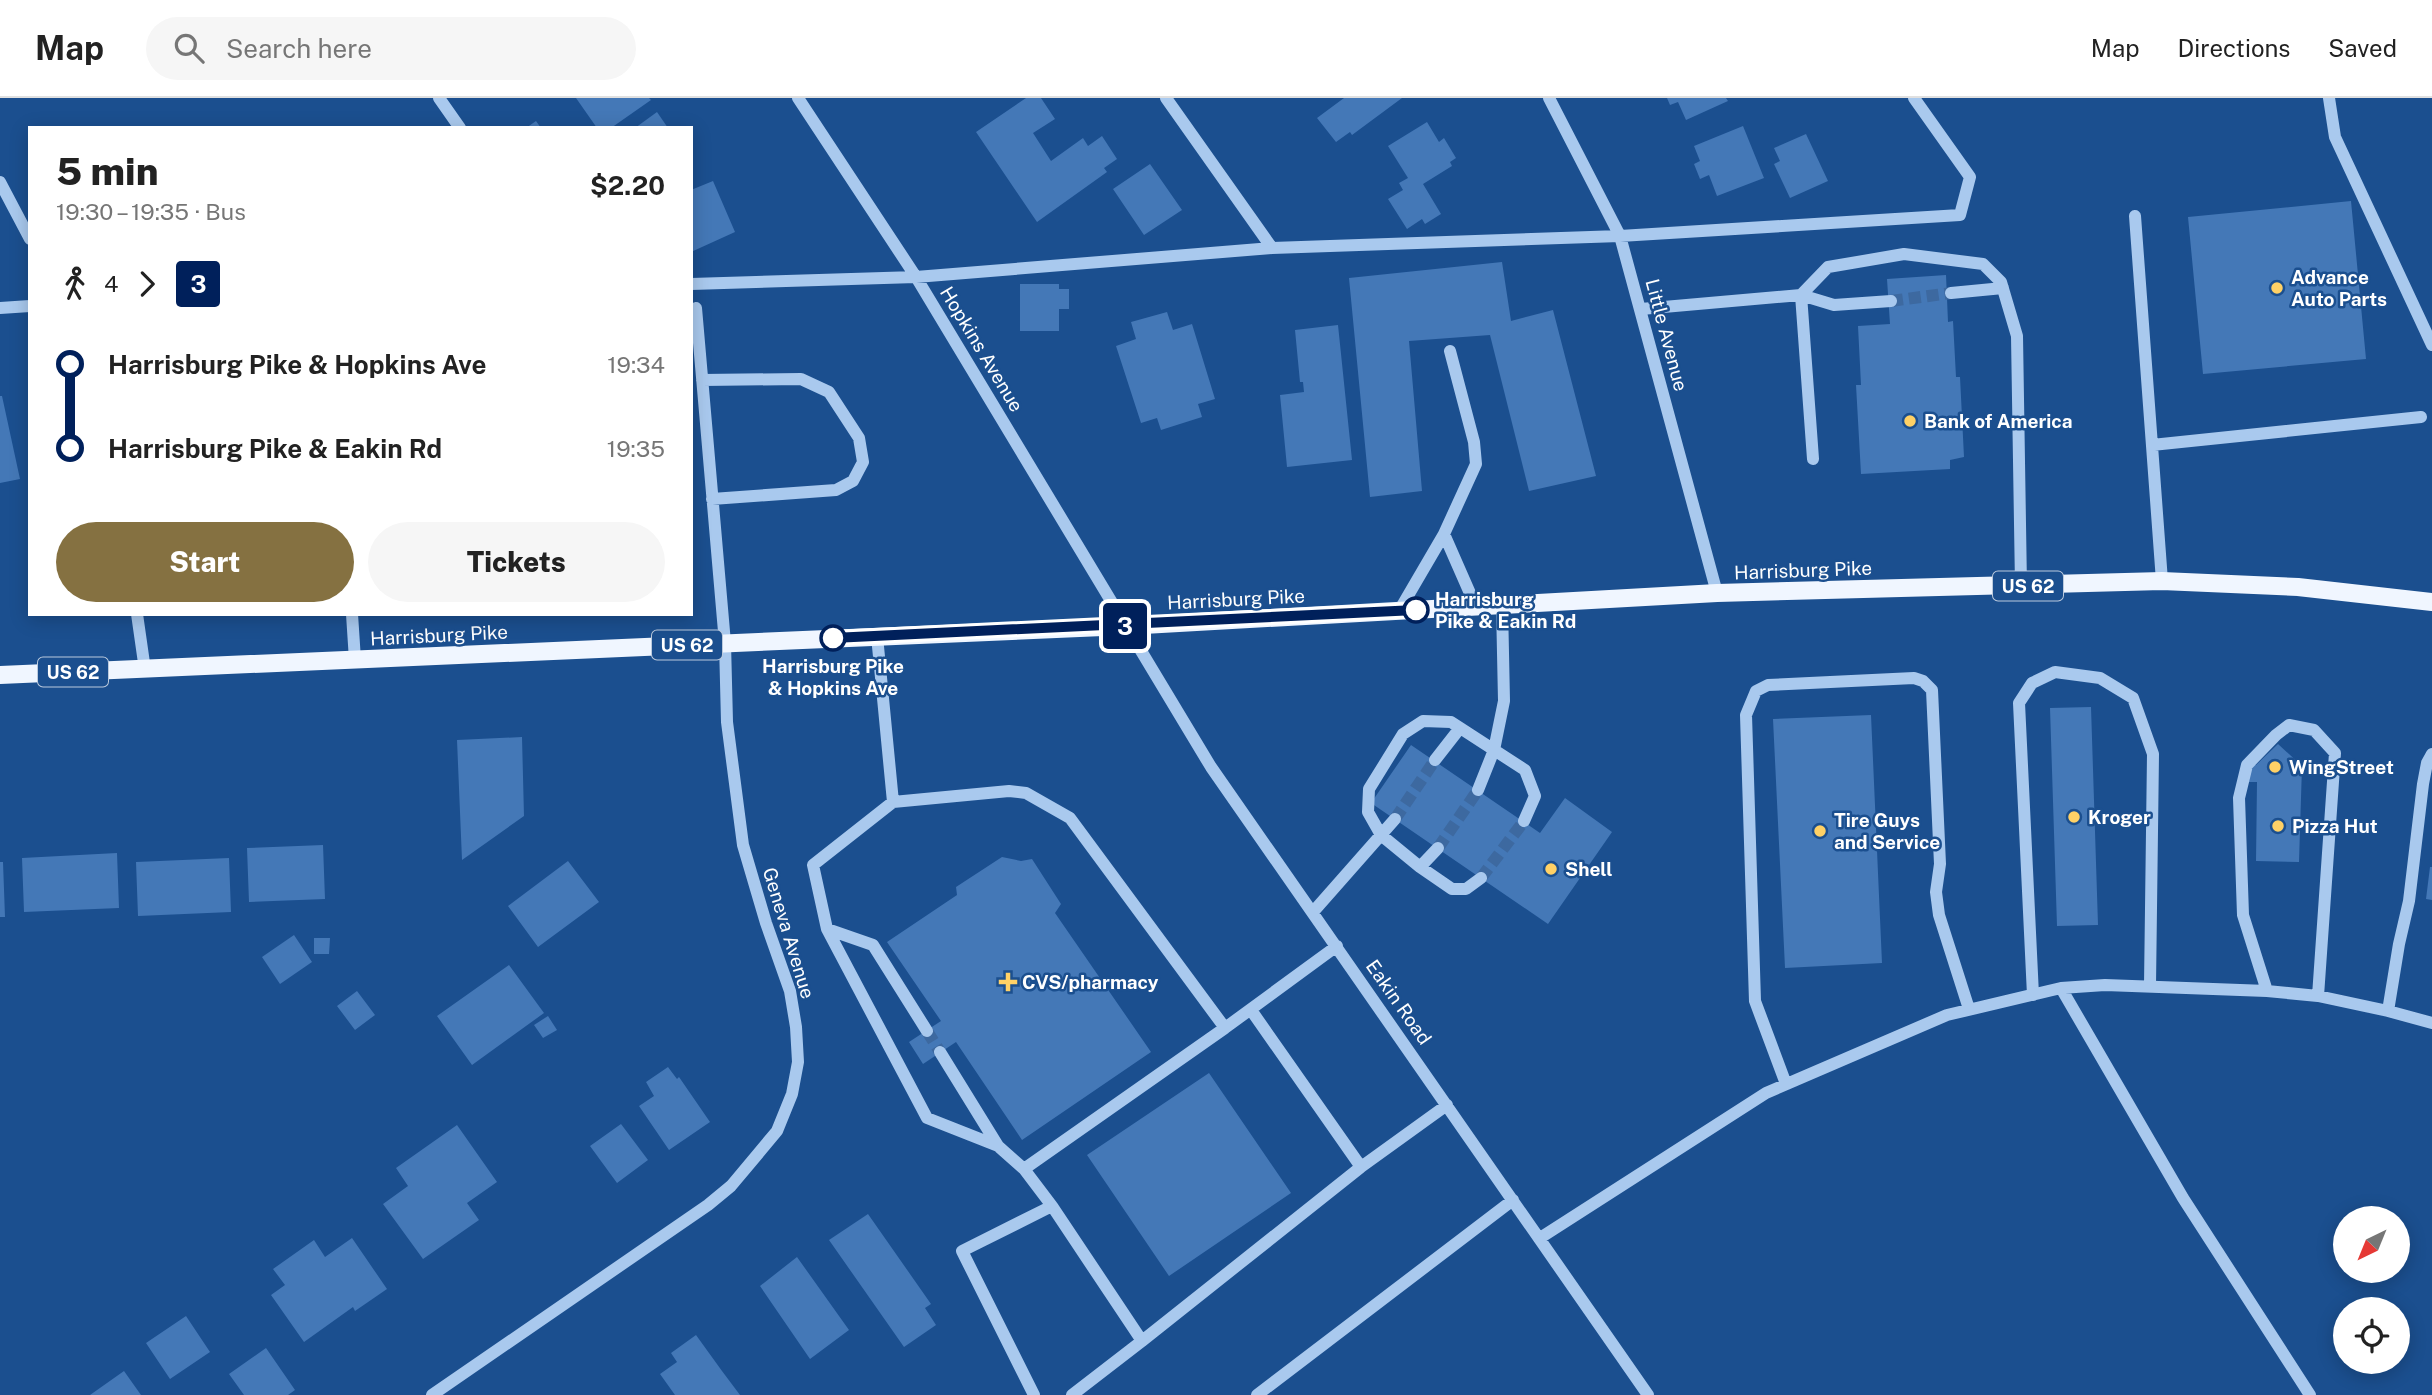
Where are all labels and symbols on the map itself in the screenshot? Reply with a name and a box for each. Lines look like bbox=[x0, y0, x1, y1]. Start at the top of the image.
place label: Advance Auto Parts bbox=[2291, 266, 2387, 310]
street label: Little Avenue bbox=[1641, 276, 1693, 394]
marker: Advance Auto Parts bbox=[2269, 280, 2285, 296]
street label: Hopkins Avenue bbox=[936, 282, 1028, 416]
place label: Bank of America bbox=[1924, 410, 2072, 432]
marker: Bank of America bbox=[1902, 413, 1918, 429]
street label: Harrisburg Pike bbox=[1734, 557, 1872, 583]
road number: US 62 bbox=[1993, 572, 2063, 600]
street label: Harrisburg Pike bbox=[1166, 584, 1306, 614]
place label: Harrisburg Pike & Eakin Rd bbox=[1435, 588, 1576, 632]
marker: Harrisburg Pike & Eakin Rd bbox=[1403, 597, 1429, 623]
line badge: 3 bbox=[1102, 603, 1148, 649]
street label: Harrisburg Pike bbox=[369, 620, 509, 650]
marker: Harrisburg Pike & Hopkins Ave bbox=[820, 625, 846, 651]
road number: US 62 bbox=[652, 630, 722, 660]
place label: Harrisburg Pike & Hopkins Ave bbox=[762, 655, 904, 699]
road number: US 62 bbox=[38, 658, 108, 686]
place label: WingStreet bbox=[2289, 756, 2394, 778]
marker: WingStreet bbox=[2267, 759, 2283, 775]
place label: Kroger bbox=[2088, 806, 2151, 828]
place label: Tire Guys and Service bbox=[1834, 809, 1940, 853]
marker: Kroger bbox=[2066, 809, 2082, 825]
place label: Pizza Hut bbox=[2292, 815, 2378, 837]
marker: Pizza Hut bbox=[2270, 818, 2286, 834]
marker: Tire Guys and Service bbox=[1812, 823, 1828, 839]
place label: Shell bbox=[1565, 858, 1613, 880]
marker: Shell bbox=[1543, 861, 1559, 877]
street label: Geneva Avenue bbox=[759, 865, 819, 1001]
street label: Eakin Road bbox=[1362, 955, 1436, 1049]
place label: CVS/pharmacy bbox=[1022, 971, 1159, 993]
marker: CVS/pharmacy bbox=[1000, 974, 1016, 990]
north arrow bbox=[2333, 1206, 2410, 1283]

